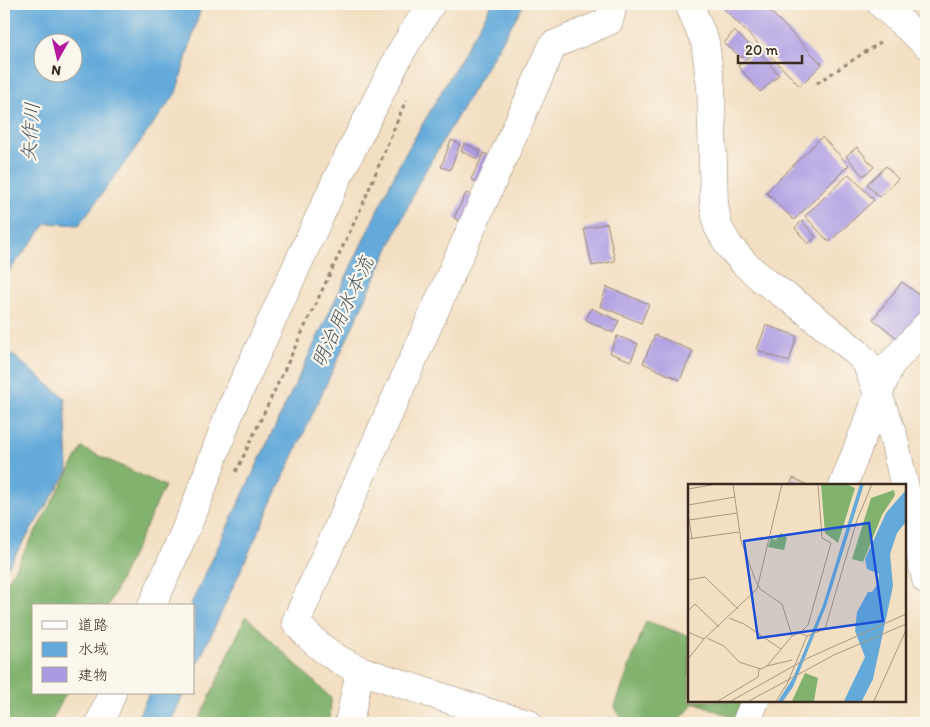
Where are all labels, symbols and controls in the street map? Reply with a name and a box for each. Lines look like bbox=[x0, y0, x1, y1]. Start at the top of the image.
north arrow bbox=[32, 32, 82, 82]
scale bar bbox=[738, 32, 801, 64]
text: 20 m bbox=[745, 41, 779, 59]
text: N bbox=[50, 61, 62, 79]
water label: 矢作川 bbox=[16, 101, 44, 163]
water label: 明治用水本流 bbox=[306, 252, 379, 371]
inset map bbox=[688, 484, 905, 702]
legend bbox=[32, 604, 195, 694]
text: 道路 bbox=[78, 616, 108, 634]
text: 水域 bbox=[78, 640, 108, 658]
text: 建物 bbox=[78, 666, 108, 684]

